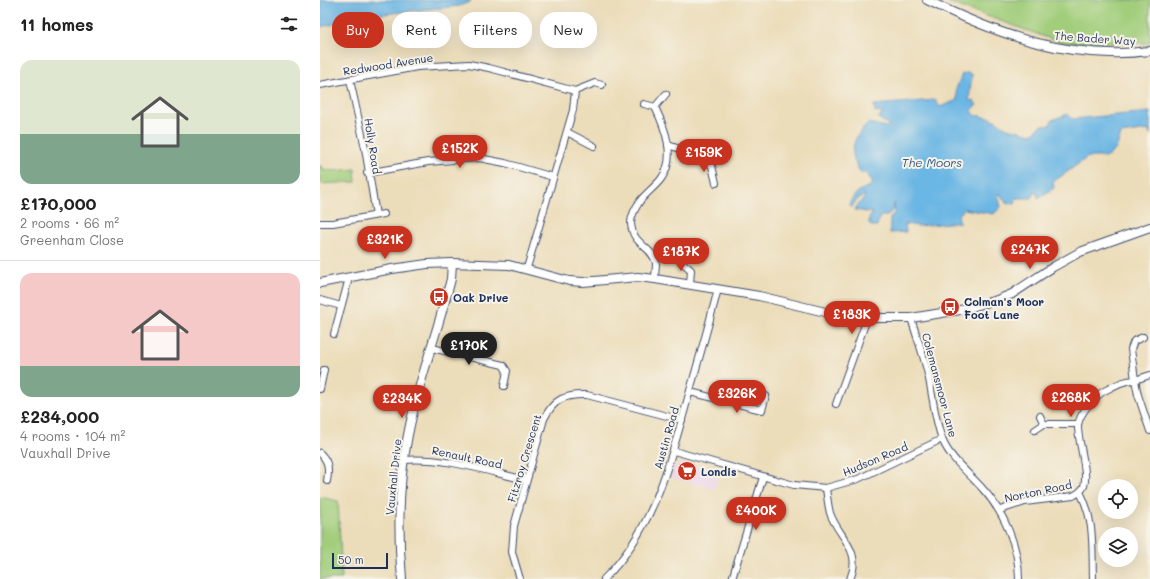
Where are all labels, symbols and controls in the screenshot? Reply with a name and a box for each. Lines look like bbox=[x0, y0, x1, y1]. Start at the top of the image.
chip: Buy bbox=[332, 12, 384, 48]
chip: Rent bbox=[392, 12, 451, 48]
chip: Filters bbox=[459, 12, 532, 48]
chip: New bbox=[540, 12, 597, 48]
text: 11 homes bbox=[20, 13, 94, 35]
icon: filters bbox=[278, 13, 300, 35]
street label: The Bader Way bbox=[1054, 28, 1136, 48]
street label: Redwood Avenue bbox=[342, 49, 434, 79]
icon: home bbox=[124, 86, 196, 158]
street label: Holly Road bbox=[361, 117, 385, 175]
pin: £152K bbox=[432, 135, 488, 169]
text: £152K bbox=[441, 139, 479, 156]
pin: £159K bbox=[676, 139, 732, 173]
text: £159K bbox=[685, 143, 723, 160]
water label: The Moors bbox=[902, 154, 962, 170]
text: £170,000 bbox=[20, 192, 97, 214]
text: 2 rooms · 66 m² bbox=[20, 214, 119, 231]
pin: £321K bbox=[357, 226, 413, 260]
text: £321K bbox=[366, 230, 404, 247]
text: Greenham Close bbox=[20, 231, 124, 248]
pin: £247K bbox=[1002, 236, 1058, 270]
pin: £187K bbox=[653, 238, 709, 272]
text: £247K bbox=[1010, 240, 1050, 257]
text: £187K bbox=[662, 242, 700, 259]
bus stop icon: Oak Drive bbox=[428, 286, 450, 308]
place label: Oak Drive bbox=[453, 290, 509, 305]
place label: Colman's Moor Foot Lane bbox=[964, 294, 1044, 322]
bus stop icon: Colman's Moor Foot Lane bbox=[939, 296, 961, 318]
icon: home bbox=[124, 299, 196, 371]
pin: £183K bbox=[824, 301, 880, 335]
text: £183K bbox=[833, 305, 871, 322]
street label: Colemansmoor Lane bbox=[919, 331, 961, 439]
pin: £170K bbox=[441, 332, 497, 366]
text: £170K bbox=[450, 336, 488, 353]
pin: £326K bbox=[709, 380, 765, 414]
text: £326K bbox=[717, 384, 757, 401]
pin: £268K bbox=[1043, 384, 1099, 418]
pin: £234K bbox=[374, 385, 430, 419]
text: £268K bbox=[1051, 388, 1091, 405]
text: £234K bbox=[382, 389, 422, 406]
text: £234,000 bbox=[20, 405, 99, 427]
street label: Austin Road bbox=[650, 405, 682, 471]
street label: Fitzroy Crescent bbox=[503, 412, 545, 504]
text: 4 rooms · 104 m² bbox=[20, 427, 125, 444]
street label: Vauxhall Drive bbox=[382, 438, 404, 516]
street label: Hudson Road bbox=[840, 438, 910, 480]
street label: Renault Road bbox=[431, 442, 503, 472]
text: Vauxhall Drive bbox=[20, 444, 111, 461]
supermarket icon: Londis bbox=[676, 460, 698, 482]
place label: Londis bbox=[701, 464, 737, 479]
street label: Norton Road bbox=[1003, 477, 1073, 505]
map controls bbox=[1098, 479, 1138, 567]
button: locate bbox=[1098, 479, 1138, 519]
pin: £400K bbox=[728, 497, 784, 531]
text: £400K bbox=[735, 501, 777, 518]
button: layers bbox=[1098, 527, 1138, 567]
scale bar bbox=[332, 551, 388, 570]
text: 50 m bbox=[338, 552, 364, 567]

